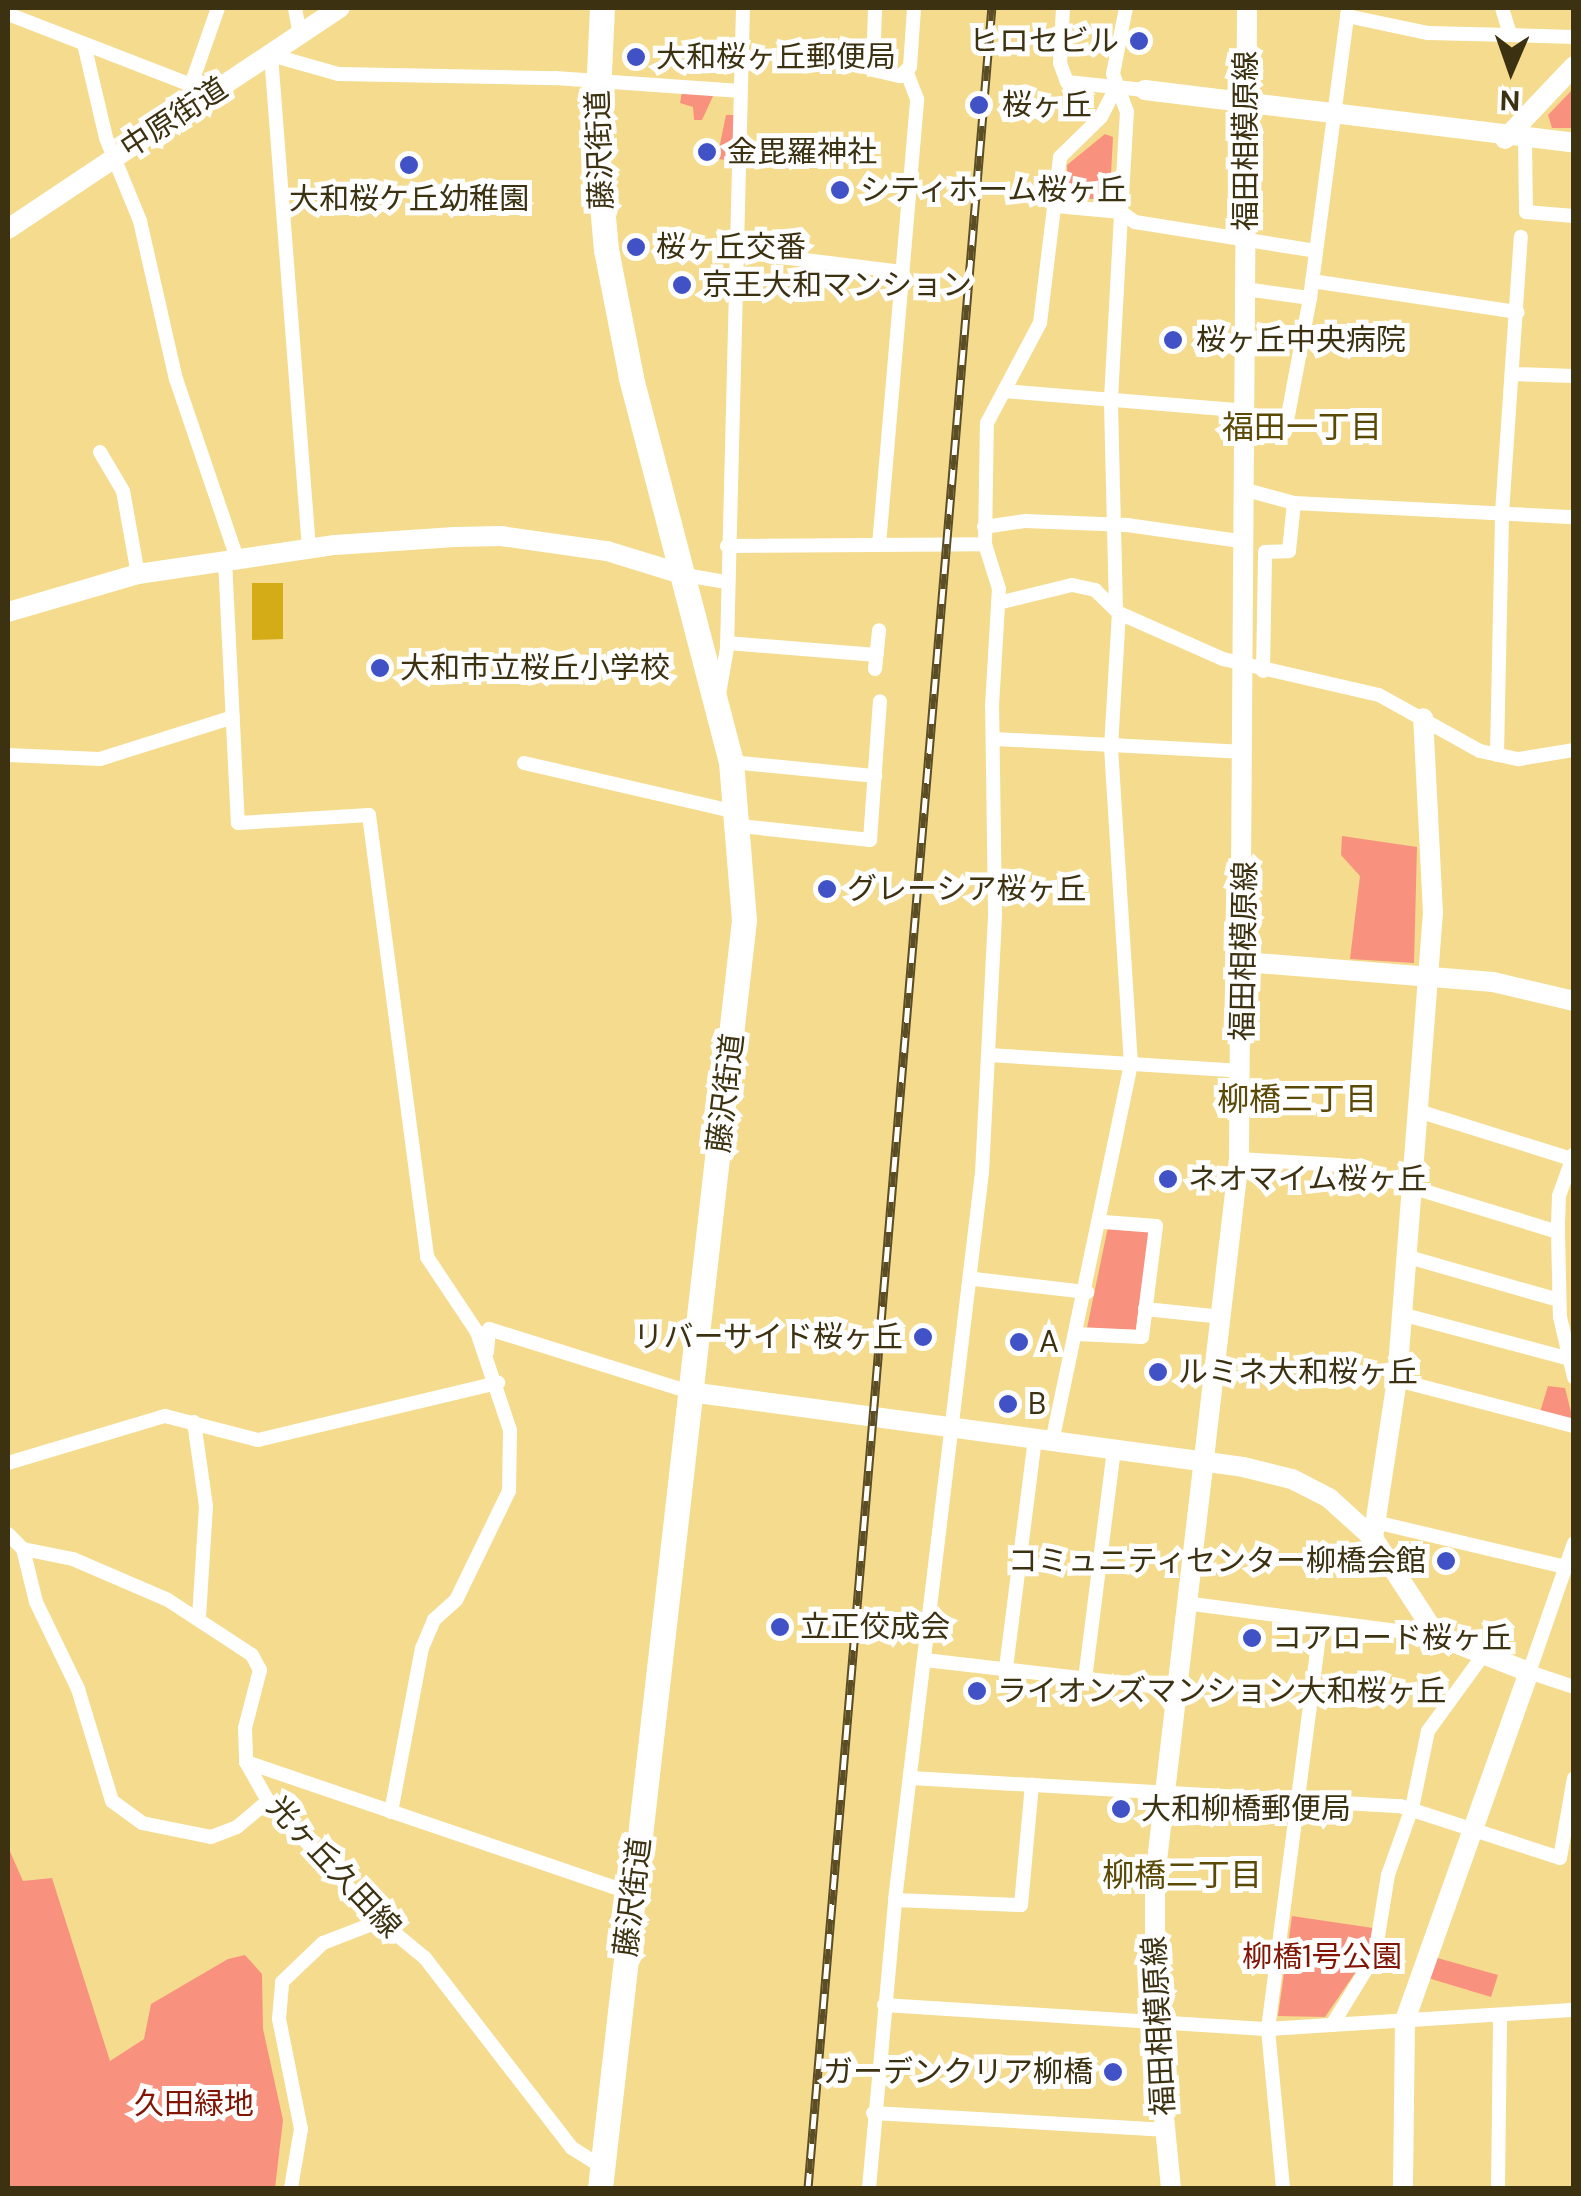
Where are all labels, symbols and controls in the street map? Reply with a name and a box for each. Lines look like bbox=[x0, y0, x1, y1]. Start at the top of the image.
north arrow bbox=[1461, 20, 1561, 120]
place label: ヒロセビル bbox=[969, 23, 1119, 59]
marker: ヒロセビル bbox=[1128, 30, 1150, 52]
place label: 大和桜ヶ丘郵便局 bbox=[656, 39, 896, 75]
marker: 大和桜ヶ丘郵便局 bbox=[625, 46, 647, 68]
street label: 福田相模原線 bbox=[1228, 51, 1264, 231]
street label: 中原街道 bbox=[114, 70, 234, 166]
text: N bbox=[1499, 82, 1521, 119]
place label: 桜ヶ丘 bbox=[1002, 87, 1092, 123]
street label: 藤沢街道 bbox=[580, 89, 620, 211]
marker: 桜ヶ丘 bbox=[966, 92, 992, 118]
place label: 金毘羅神社 bbox=[727, 134, 877, 170]
marker: 金毘羅神社 bbox=[696, 141, 718, 163]
marker: 大和桜ケ丘幼稚園 bbox=[398, 154, 420, 176]
place label: シティホーム桜ヶ丘 bbox=[860, 172, 1130, 208]
marker: シティホーム桜ヶ丘 bbox=[829, 179, 851, 201]
place label: 大和桜ケ丘幼稚園 bbox=[289, 181, 529, 217]
place label: 桜ヶ丘交番 bbox=[656, 229, 806, 265]
marker: 桜ヶ丘交番 bbox=[625, 236, 647, 258]
place label: 京王大和マンション bbox=[702, 267, 972, 303]
marker: 京王大和マンション bbox=[671, 274, 693, 296]
place label: 桜ヶ丘中央病院 bbox=[1196, 322, 1406, 358]
marker: 桜ヶ丘中央病院 bbox=[1160, 327, 1186, 353]
district label: 福田一丁目 bbox=[1222, 408, 1382, 446]
place label: 大和市立桜丘小学校 bbox=[400, 650, 670, 686]
marker: 大和市立桜丘小学校 bbox=[369, 657, 391, 679]
street label: 福田相模原線 bbox=[1224, 861, 1264, 1041]
place label: グレーシア桜ヶ丘 bbox=[847, 871, 1087, 907]
marker: グレーシア桜ヶ丘 bbox=[816, 878, 838, 900]
street label: 藤沢街道 bbox=[701, 1031, 751, 1155]
district label: 柳橋三丁目 bbox=[1217, 1080, 1377, 1118]
place label: ネオマイム桜ヶ丘 bbox=[1188, 1161, 1428, 1197]
marker: ネオマイム桜ヶ丘 bbox=[1157, 1168, 1179, 1190]
place label: リバーサイド桜ヶ丘 bbox=[633, 1319, 903, 1355]
place label: A bbox=[1039, 1324, 1059, 1360]
marker: リバーサイド桜ヶ丘 bbox=[912, 1326, 934, 1348]
marker: A bbox=[1008, 1331, 1030, 1353]
place label: ルミネ大和桜ヶ丘 bbox=[1178, 1354, 1418, 1390]
marker: ルミネ大和桜ヶ丘 bbox=[1147, 1361, 1169, 1383]
place label: B bbox=[1028, 1386, 1046, 1422]
marker: B bbox=[997, 1393, 1019, 1415]
place label: コミュニティセンター柳橋会館 bbox=[1006, 1543, 1426, 1579]
marker: コミュニティセンター柳橋会館 bbox=[1435, 1550, 1457, 1572]
place label: 立正佼成会 bbox=[800, 1609, 950, 1645]
marker: 立正佼成会 bbox=[769, 1616, 791, 1638]
place label: コアロード桜ヶ丘 bbox=[1272, 1620, 1512, 1656]
marker: コアロード桜ヶ丘 bbox=[1241, 1627, 1263, 1649]
place label: ライオンズマンション大和桜ヶ丘 bbox=[997, 1673, 1447, 1709]
marker: ライオンズマンション大和桜ヶ丘 bbox=[966, 1680, 988, 1702]
street label: 光ヶ丘久田線 bbox=[259, 1789, 409, 1945]
place label: 大和柳橋郵便局 bbox=[1141, 1791, 1351, 1827]
marker: 大和柳橋郵便局 bbox=[1110, 1798, 1132, 1820]
street label: 藤沢街道 bbox=[608, 1835, 658, 1959]
district label: 柳橋二丁目 bbox=[1102, 1856, 1262, 1894]
street label: 福田相模原線 bbox=[1136, 1935, 1182, 2117]
park label: 柳橋1号公園 bbox=[1242, 1939, 1402, 1975]
place label: ガーデンクリア柳橋 bbox=[823, 2054, 1093, 2090]
marker: ガーデンクリア柳橋 bbox=[1102, 2061, 1124, 2083]
park label: 久田緑地 bbox=[134, 2086, 254, 2122]

